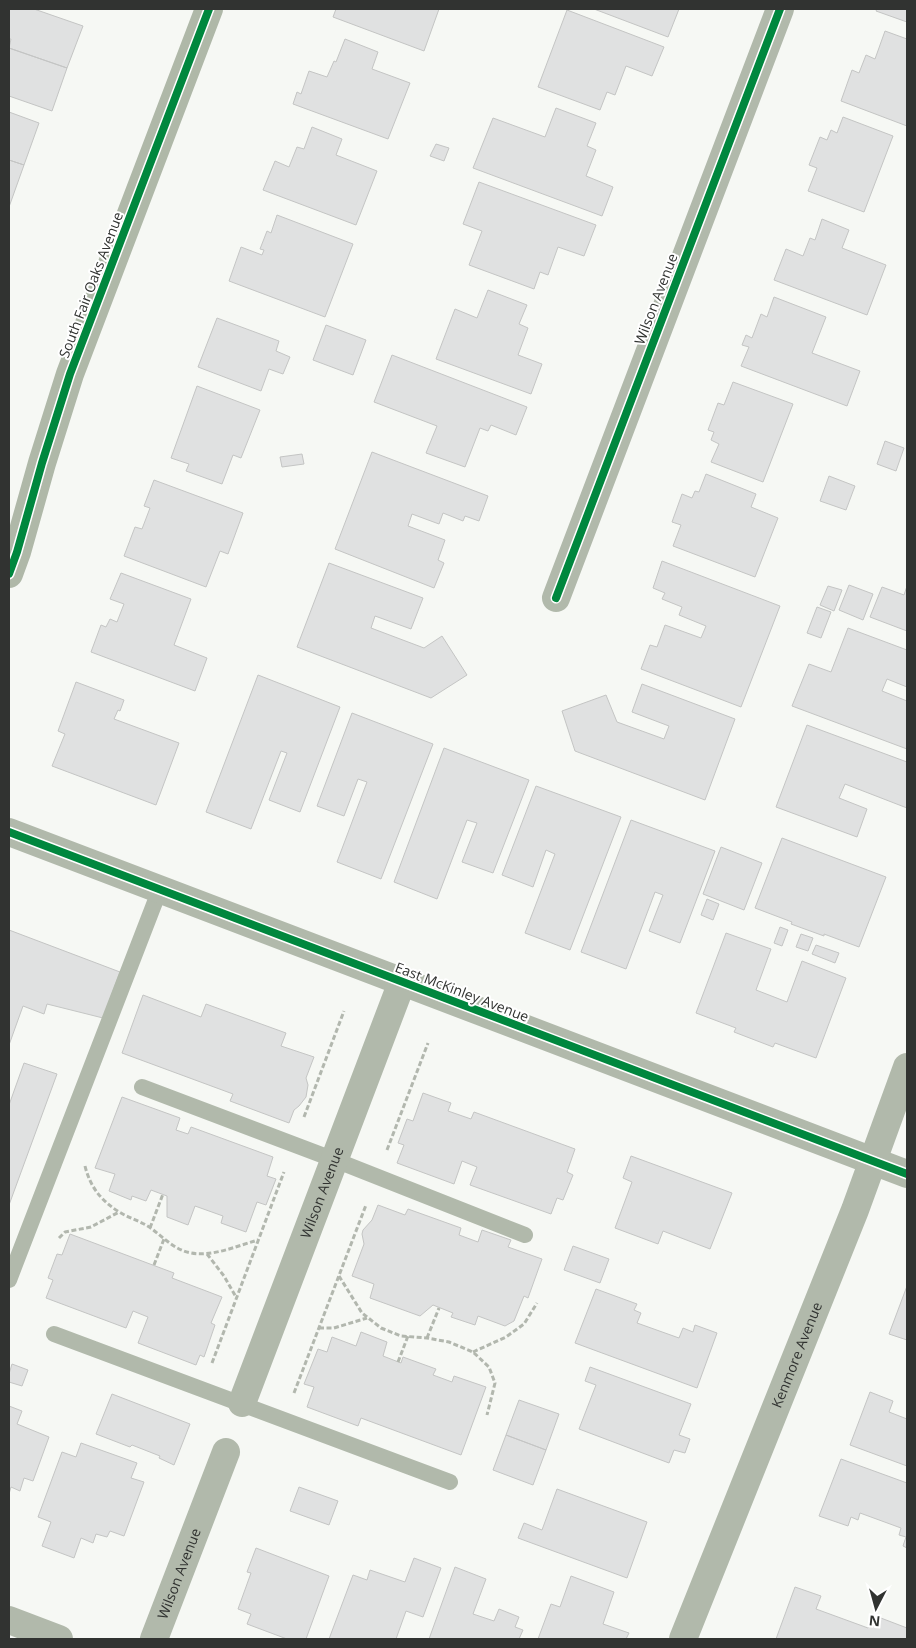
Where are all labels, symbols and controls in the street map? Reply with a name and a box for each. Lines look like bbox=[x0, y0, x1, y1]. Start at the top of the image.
street label: South Fair Oaks Avenue bbox=[54, 209, 127, 361]
street label: Wilson Avenue bbox=[629, 250, 682, 347]
street label: East McKinley Avenue bbox=[393, 957, 532, 1026]
street label: Wilson Avenue bbox=[296, 1144, 347, 1241]
street label: Kenmore Avenue bbox=[767, 1299, 826, 1411]
street label: Wilson Avenue bbox=[153, 1525, 205, 1622]
north arrow bbox=[851, 1583, 901, 1633]
text: N bbox=[868, 1611, 881, 1631]

